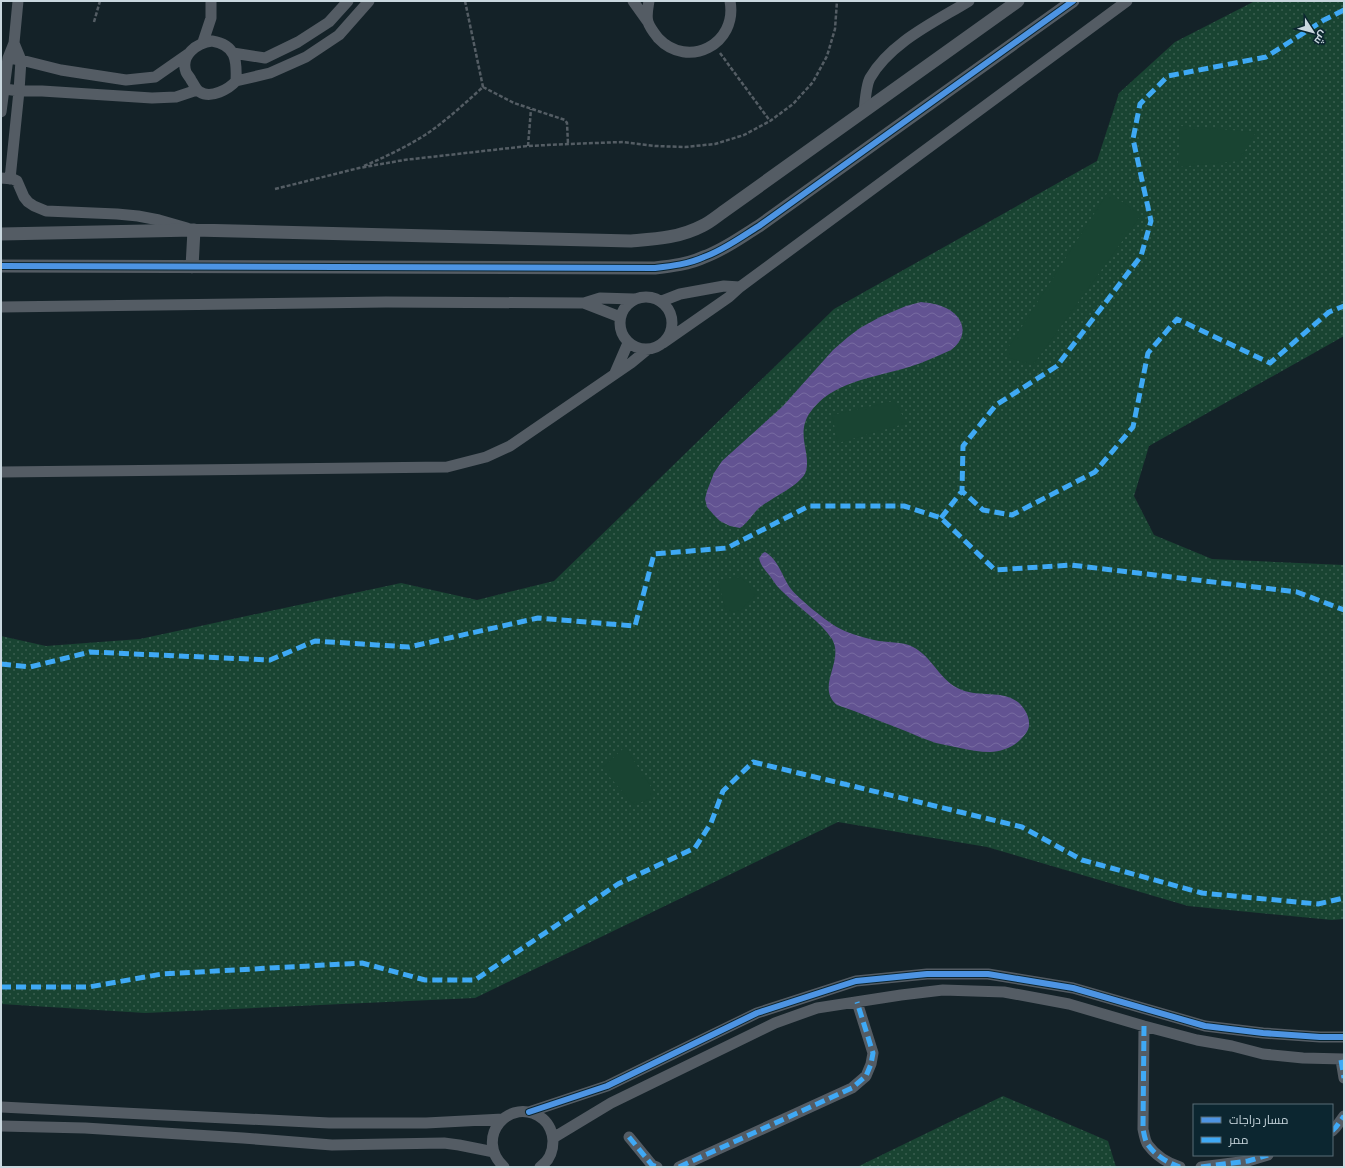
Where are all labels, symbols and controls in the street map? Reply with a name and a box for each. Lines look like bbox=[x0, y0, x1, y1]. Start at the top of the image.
north arrow bbox=[1293, 12, 1333, 52]
text: ش bbox=[1311, 28, 1330, 47]
legend bbox=[1193, 1104, 1333, 1156]
text: مسار دراجات bbox=[1229, 1113, 1288, 1127]
text: ممر bbox=[1228, 1133, 1248, 1147]

